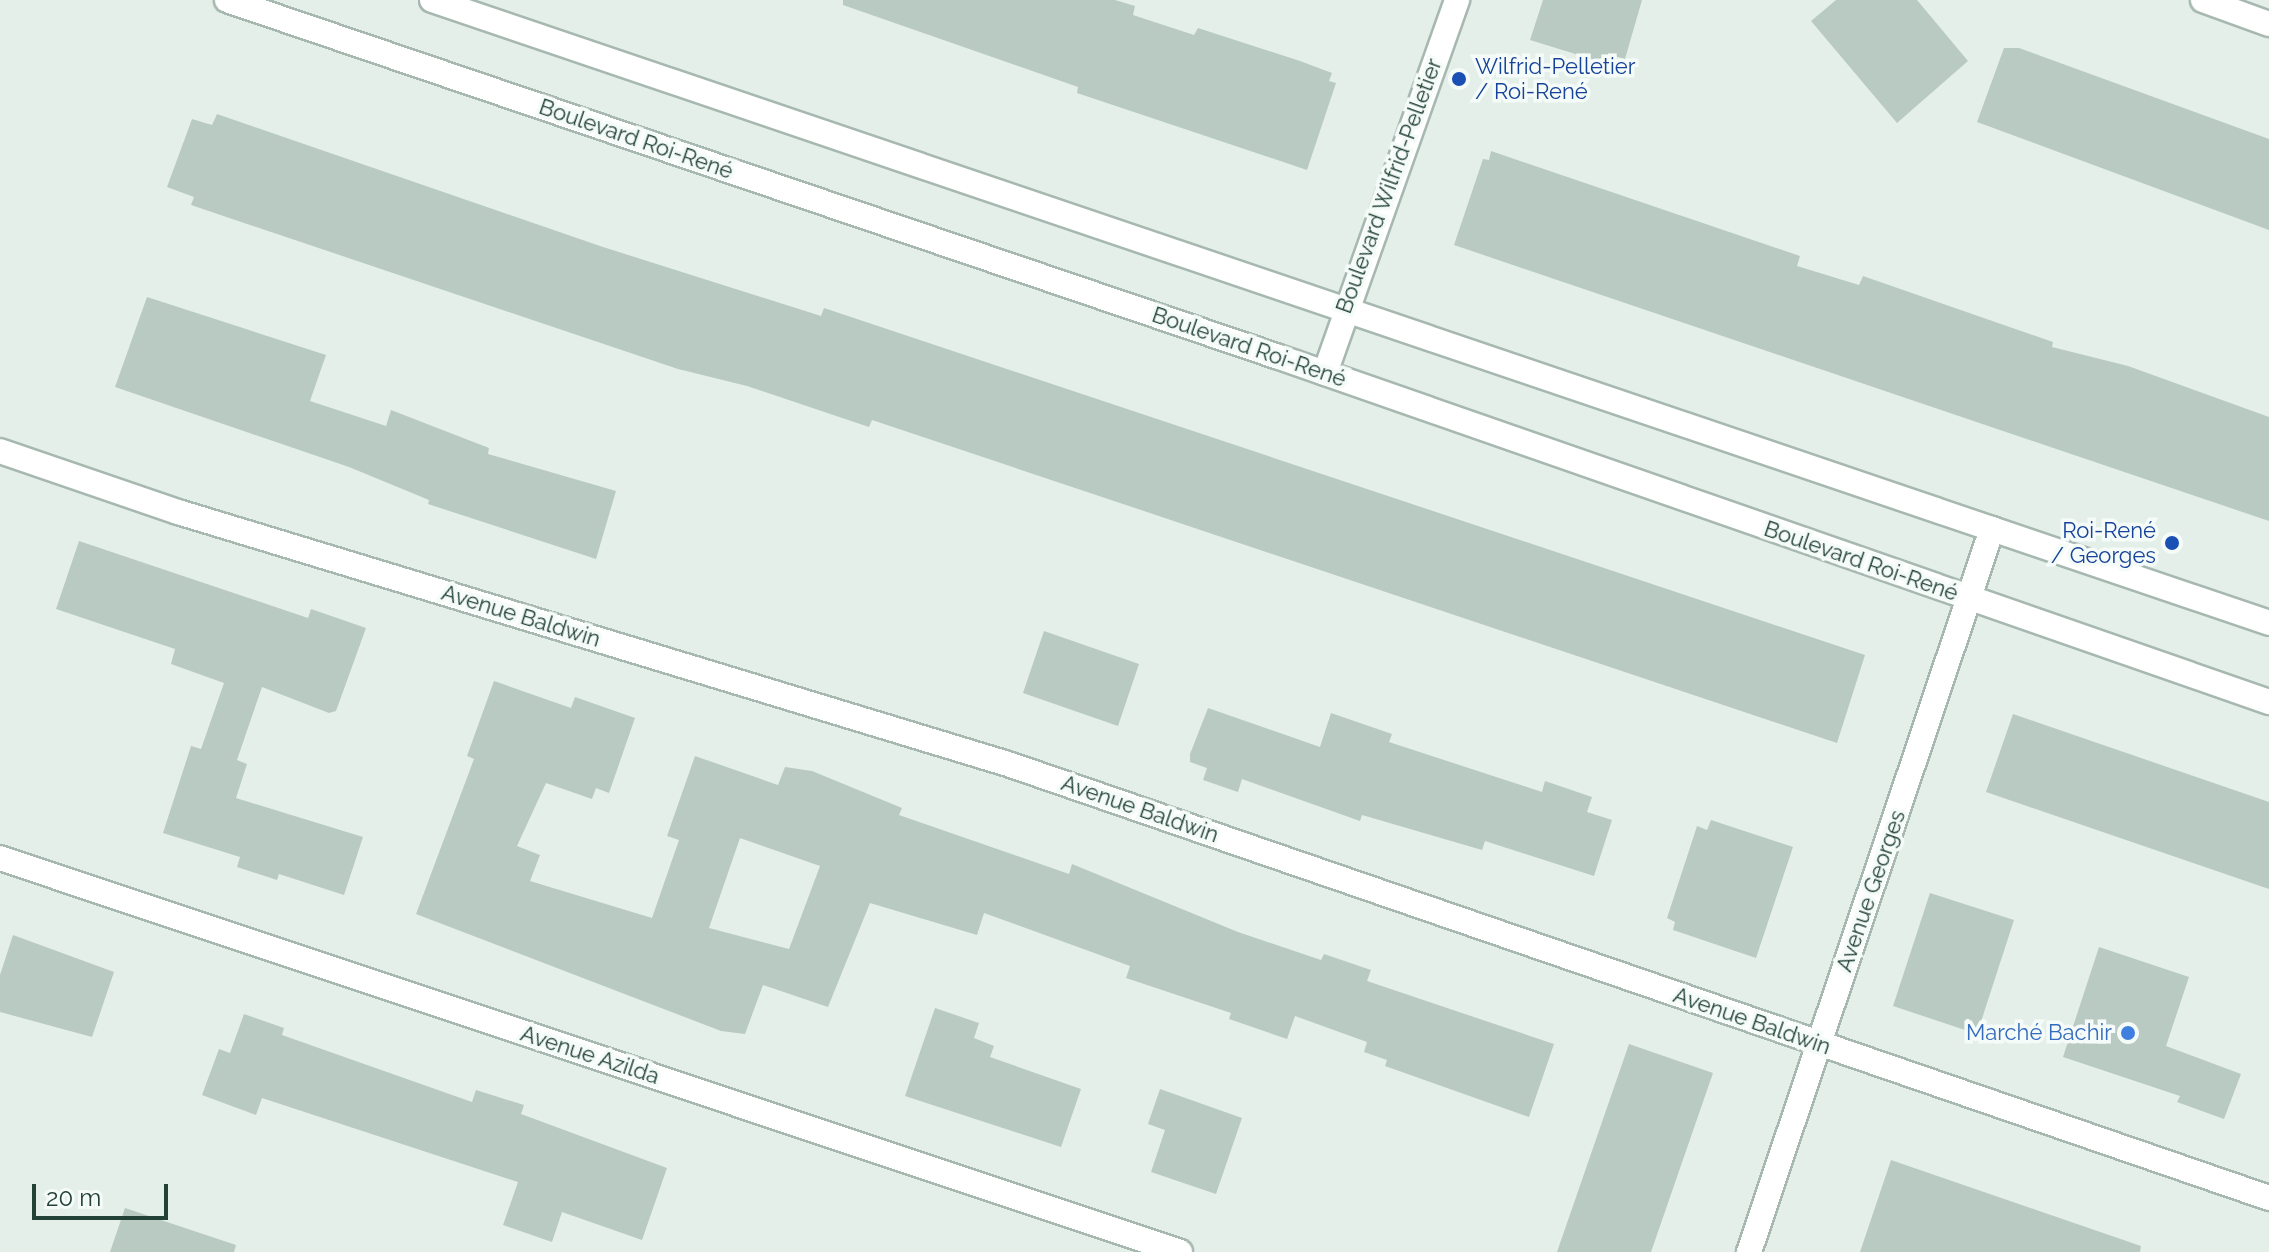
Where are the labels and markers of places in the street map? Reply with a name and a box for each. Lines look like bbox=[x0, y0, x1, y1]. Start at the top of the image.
place label: Wilfrid-Pelletier / Roi-René bbox=[1475, 53, 1636, 104]
marker: Wilfrid-Pelletier / Roi-René bbox=[1450, 70, 1468, 88]
place label: Roi-René / Georges bbox=[2051, 517, 2156, 568]
marker: Roi-René / Georges bbox=[2163, 534, 2181, 552]
place label: Marché Bachir bbox=[1966, 1020, 2112, 1046]
marker: Marché Bachir bbox=[2119, 1024, 2137, 1042]

